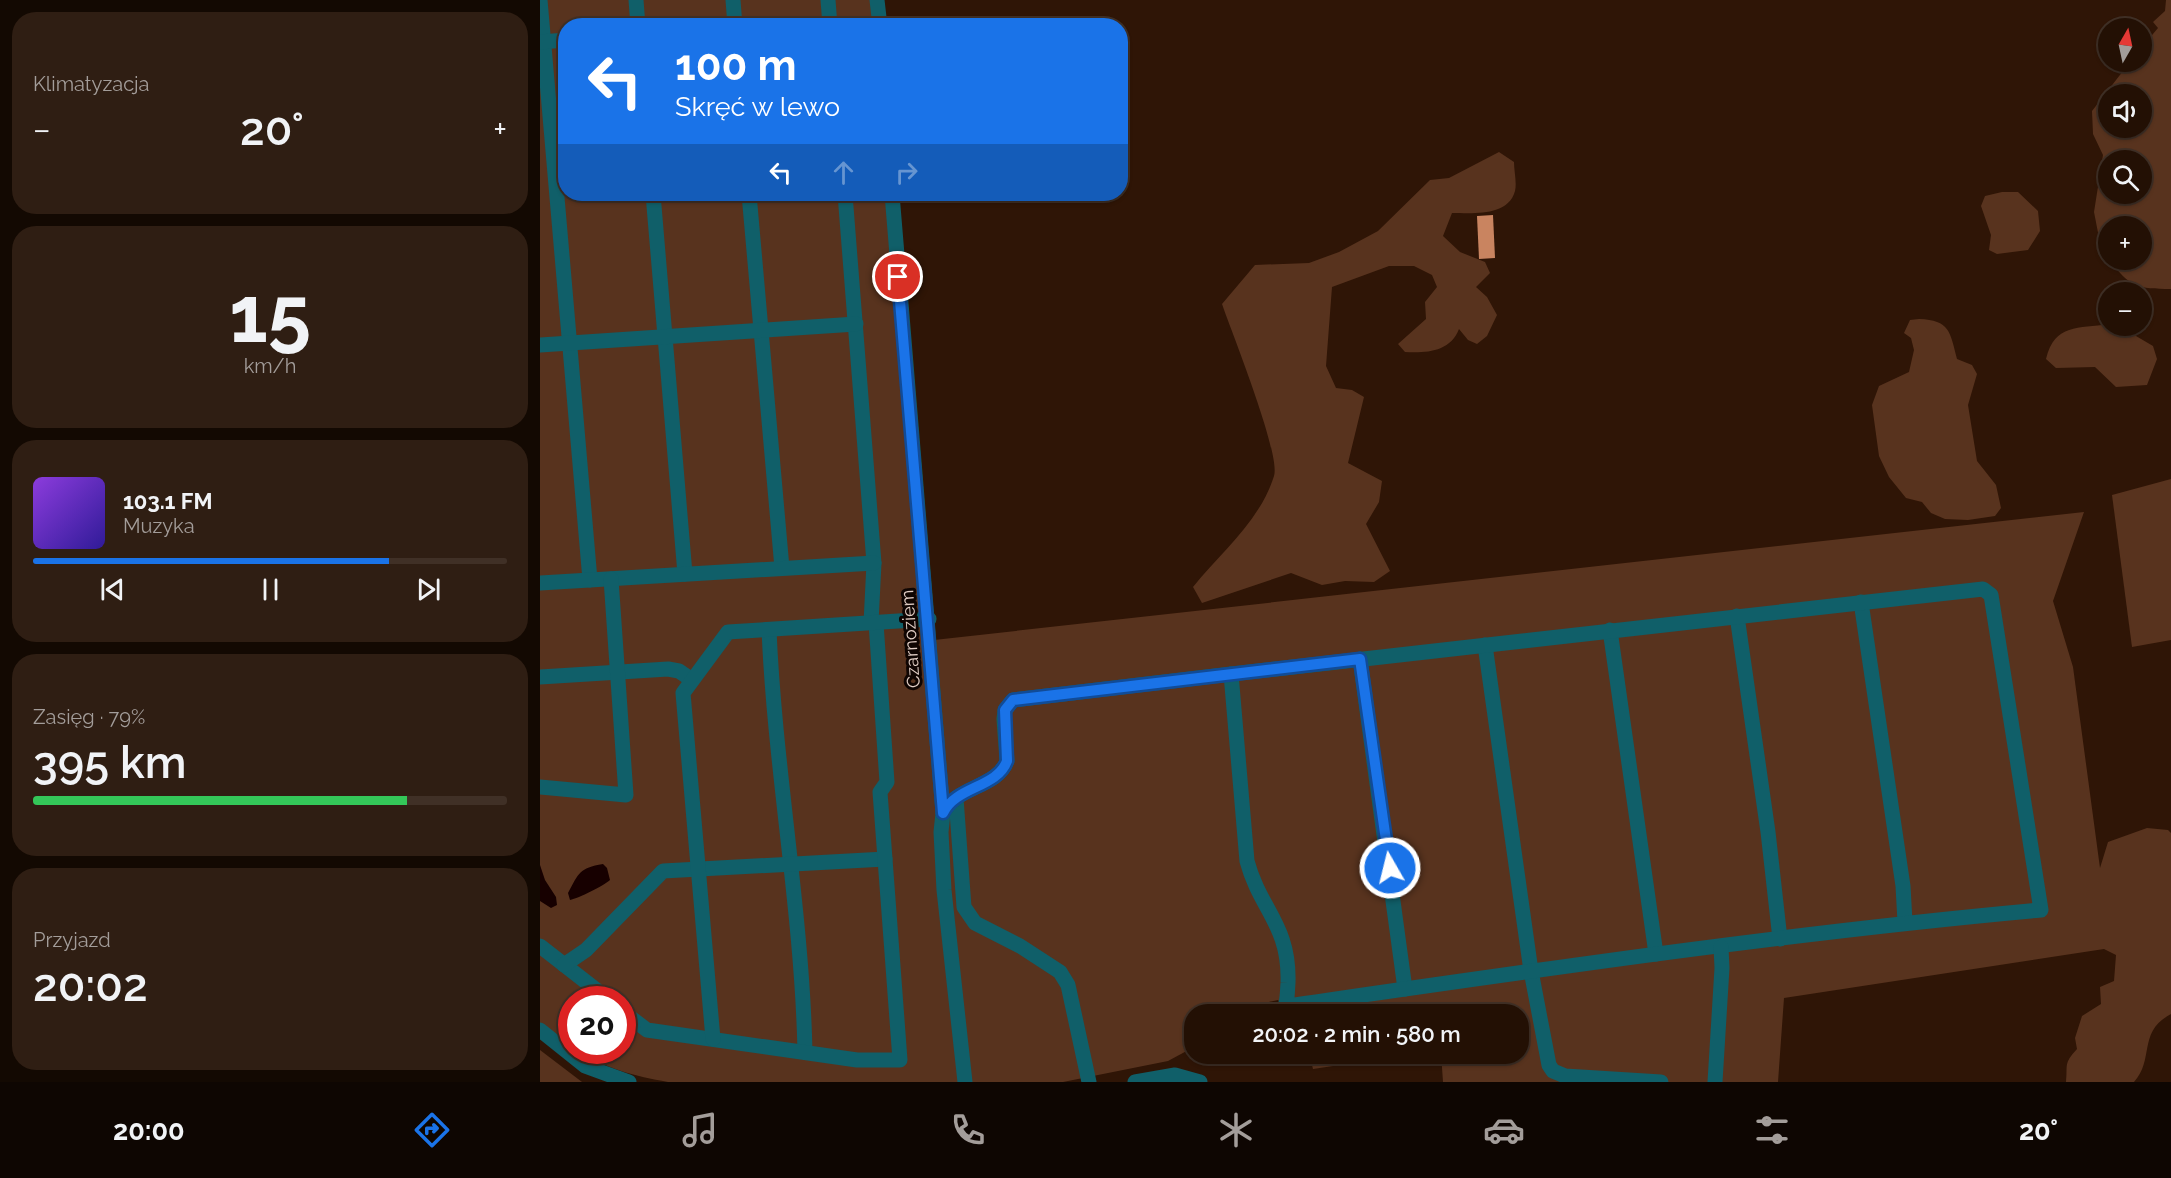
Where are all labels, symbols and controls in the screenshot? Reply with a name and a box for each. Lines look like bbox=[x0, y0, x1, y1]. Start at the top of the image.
north arrow bbox=[2098, 18, 2152, 72]
map controls bbox=[2098, 18, 2152, 336]
text: 100 m bbox=[675, 41, 797, 90]
icon: left bbox=[576, 42, 654, 120]
text: Klimatyzacja bbox=[33, 72, 150, 96]
button: sound bbox=[2098, 84, 2152, 138]
text: Skręć w lewo bbox=[675, 91, 840, 122]
text: 20° bbox=[240, 103, 304, 156]
text: − bbox=[33, 110, 51, 149]
text: + bbox=[493, 110, 507, 149]
button: search bbox=[2098, 150, 2152, 204]
icon: left bbox=[764, 156, 797, 189]
icon: ahead bbox=[827, 156, 860, 189]
icon: right bbox=[890, 156, 923, 189]
button: + bbox=[2098, 216, 2152, 270]
pin bbox=[872, 251, 923, 302]
icon: arrive bbox=[881, 260, 914, 293]
text: 15 bbox=[229, 269, 311, 360]
button: − bbox=[2098, 282, 2152, 336]
text: km/h bbox=[244, 354, 296, 378]
text: 103.1 FM bbox=[123, 488, 212, 514]
text: Muzyka bbox=[123, 514, 195, 538]
icon: previous bbox=[96, 573, 129, 606]
icon: pause bbox=[254, 573, 287, 606]
icon: next bbox=[412, 573, 445, 606]
street label: Czarnoziem bbox=[896, 589, 924, 689]
text: Zasięg · 79% bbox=[33, 705, 145, 729]
text: 395 km bbox=[33, 736, 187, 789]
position arrow bbox=[1358, 836, 1422, 900]
text: Przyjazd bbox=[33, 928, 111, 952]
text: 20:02 bbox=[33, 959, 148, 1012]
speed limit sign: 20 bbox=[558, 986, 636, 1064]
text: 20:02 · 2 min · 580 m bbox=[1252, 1021, 1461, 1047]
icon: directions bbox=[411, 1109, 453, 1151]
icon: music bbox=[679, 1109, 721, 1151]
icon: phone bbox=[947, 1109, 989, 1151]
icon: climate bbox=[1215, 1109, 1257, 1151]
icon: car bbox=[1483, 1109, 1525, 1151]
icon: filters bbox=[1751, 1109, 1793, 1151]
text: 20:00 bbox=[113, 1115, 185, 1146]
text: 20° bbox=[2019, 1115, 2058, 1146]

